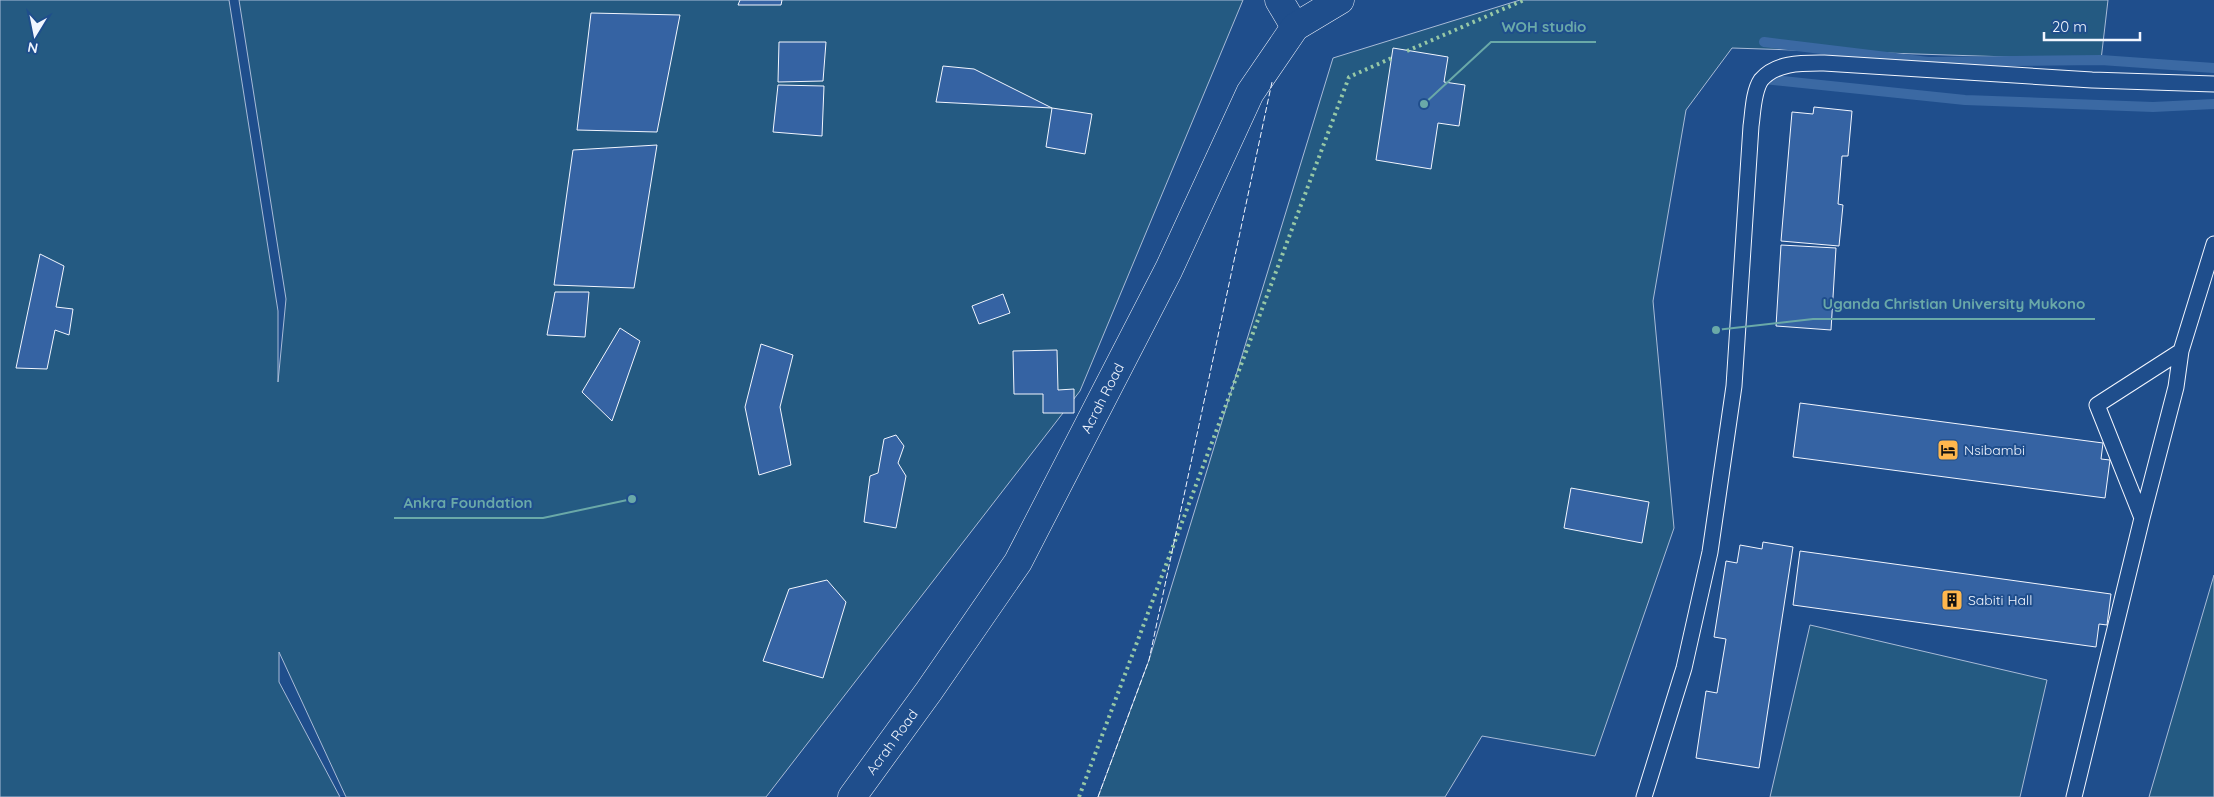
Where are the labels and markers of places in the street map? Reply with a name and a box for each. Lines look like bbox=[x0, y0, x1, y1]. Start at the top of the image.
callout: WOH studio bbox=[1491, 12, 1596, 42]
callout: Uganda Christian University Mukono bbox=[1813, 289, 2095, 319]
hotel icon: Nsibambi bbox=[1936, 438, 1960, 462]
place label: Nsibambi bbox=[1964, 441, 2025, 459]
callout: Ankra Foundation bbox=[394, 488, 543, 518]
building icon: Sabiti Hall bbox=[1940, 588, 1964, 612]
place label: Sabiti Hall bbox=[1968, 591, 2032, 609]

